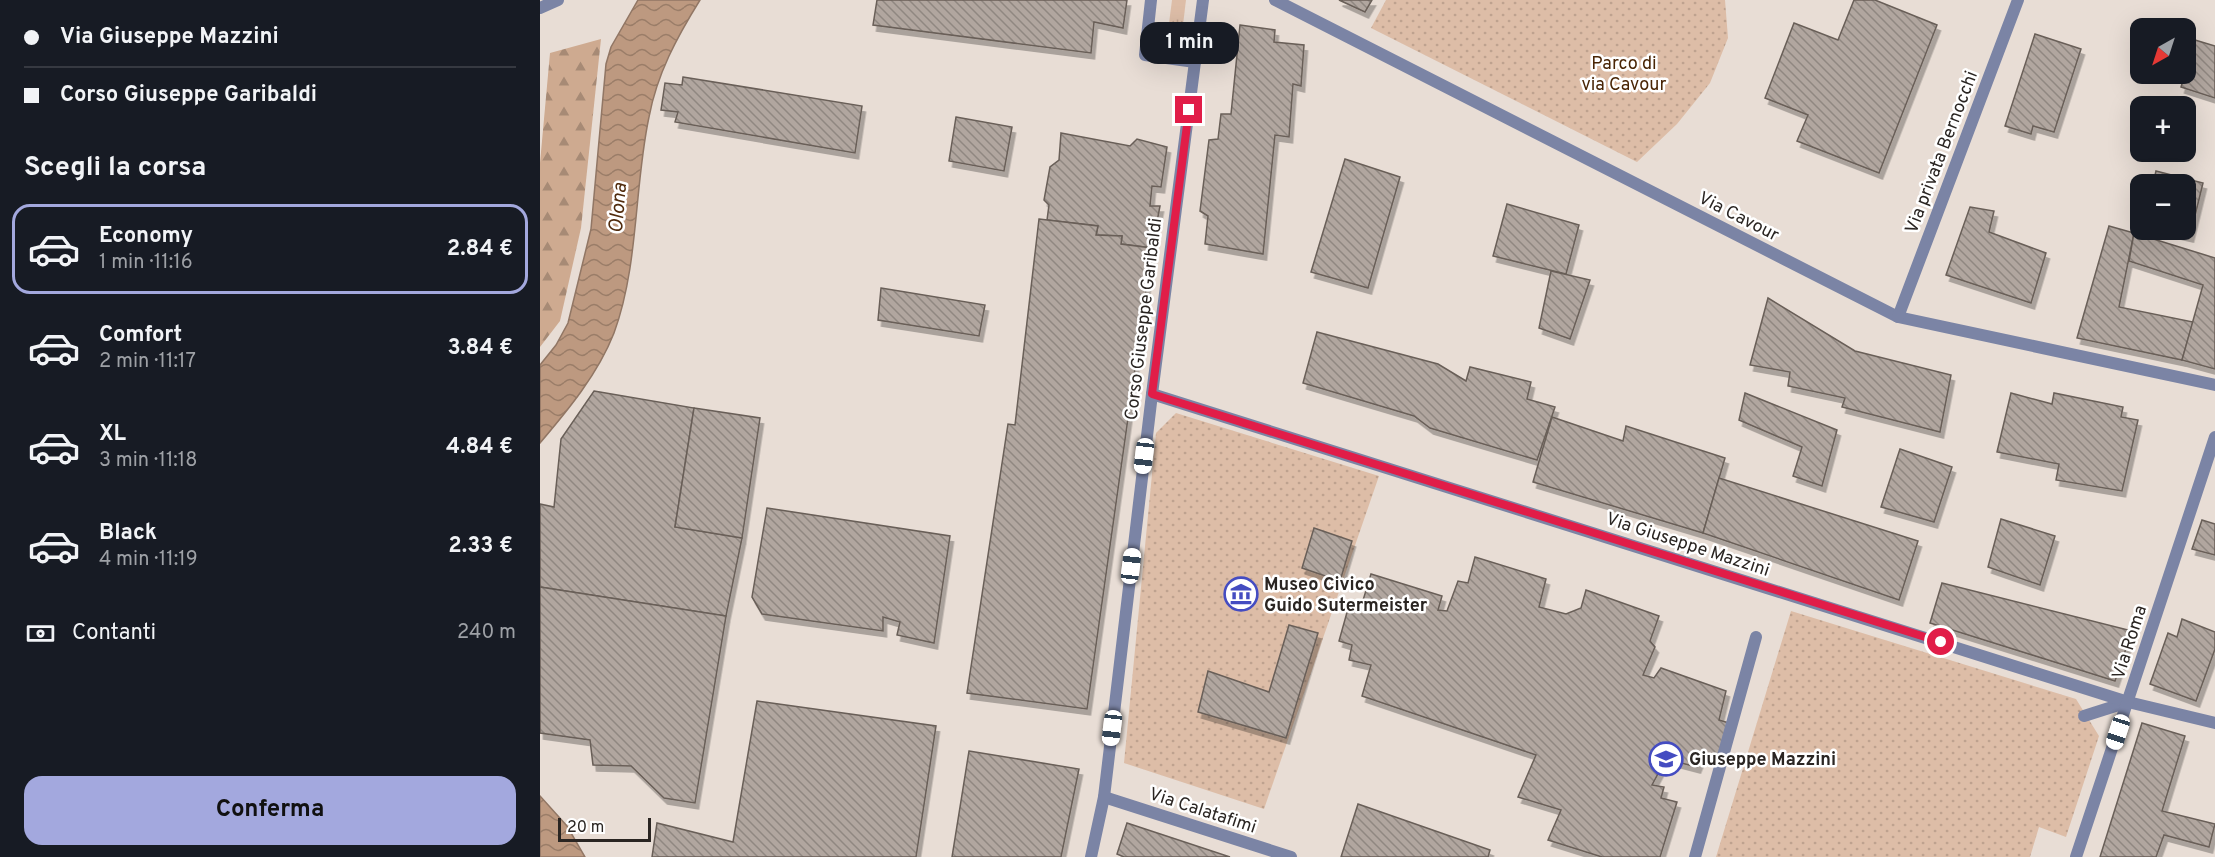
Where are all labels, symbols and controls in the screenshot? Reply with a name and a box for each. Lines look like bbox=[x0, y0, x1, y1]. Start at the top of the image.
north arrow bbox=[2130, 18, 2196, 84]
map controls bbox=[2130, 18, 2196, 240]
callout: 1 min bbox=[1140, 23, 1238, 65]
text: Via Giuseppe Mazzini bbox=[60, 24, 279, 51]
text: 1 min bbox=[1165, 30, 1214, 56]
park label: Parco di via Cavour bbox=[1582, 53, 1667, 97]
street label: Via privata Bernocchi bbox=[1901, 68, 1984, 237]
text: Corso Giuseppe Garibaldi bbox=[60, 82, 317, 109]
route end bbox=[1175, 96, 1202, 123]
button: + bbox=[2130, 96, 2196, 162]
text: Scegli la corsa bbox=[24, 151, 206, 185]
button: − bbox=[2130, 174, 2196, 240]
water label: Olona bbox=[604, 181, 634, 234]
street label: Via Cavour bbox=[1694, 187, 1783, 247]
street label: Corso Giuseppe Garibaldi bbox=[1121, 217, 1168, 422]
icon: car bbox=[27, 222, 81, 276]
text: Economy bbox=[99, 223, 193, 250]
text: 2.84 € bbox=[447, 236, 513, 263]
text: 1 min · 11:16 bbox=[99, 250, 193, 276]
icon: car bbox=[27, 321, 81, 375]
text: Comfort bbox=[99, 322, 182, 349]
text: 3.84 € bbox=[448, 335, 513, 362]
text: 2 min · 11:17 bbox=[99, 349, 196, 375]
icon: car bbox=[27, 420, 81, 474]
text: XL bbox=[99, 421, 126, 448]
text: 4.84 € bbox=[446, 434, 513, 461]
car bbox=[1133, 437, 1155, 475]
text: 3 min · 11:18 bbox=[99, 448, 198, 474]
street label: Via Giuseppe Mazzini bbox=[1603, 508, 1772, 583]
icon: car bbox=[27, 519, 81, 573]
text: Black bbox=[99, 520, 157, 547]
text: 2.33 € bbox=[448, 533, 513, 560]
text: 4 min · 11:19 bbox=[99, 547, 198, 573]
car bbox=[1120, 547, 1142, 585]
place label: Museo Civico Guido Sutermeister bbox=[1264, 574, 1428, 618]
museum icon: Museo Civico Guido Sutermeister bbox=[1223, 576, 1259, 612]
street label: Via Roma bbox=[2108, 603, 2153, 682]
icon: cash bbox=[24, 617, 57, 650]
text: Contanti bbox=[72, 620, 156, 647]
text: 240 m bbox=[457, 620, 516, 646]
route start bbox=[1927, 628, 1954, 655]
car bbox=[1101, 709, 1123, 747]
car bbox=[2104, 712, 2132, 752]
school or university icon: Giuseppe Mazzini bbox=[1648, 741, 1684, 777]
place label: Giuseppe Mazzini bbox=[1689, 749, 1836, 772]
button: Conferma bbox=[24, 776, 516, 845]
street label: Via Calatafimi bbox=[1146, 783, 1259, 840]
scale bar bbox=[558, 815, 651, 842]
text: 20 m bbox=[567, 818, 604, 838]

